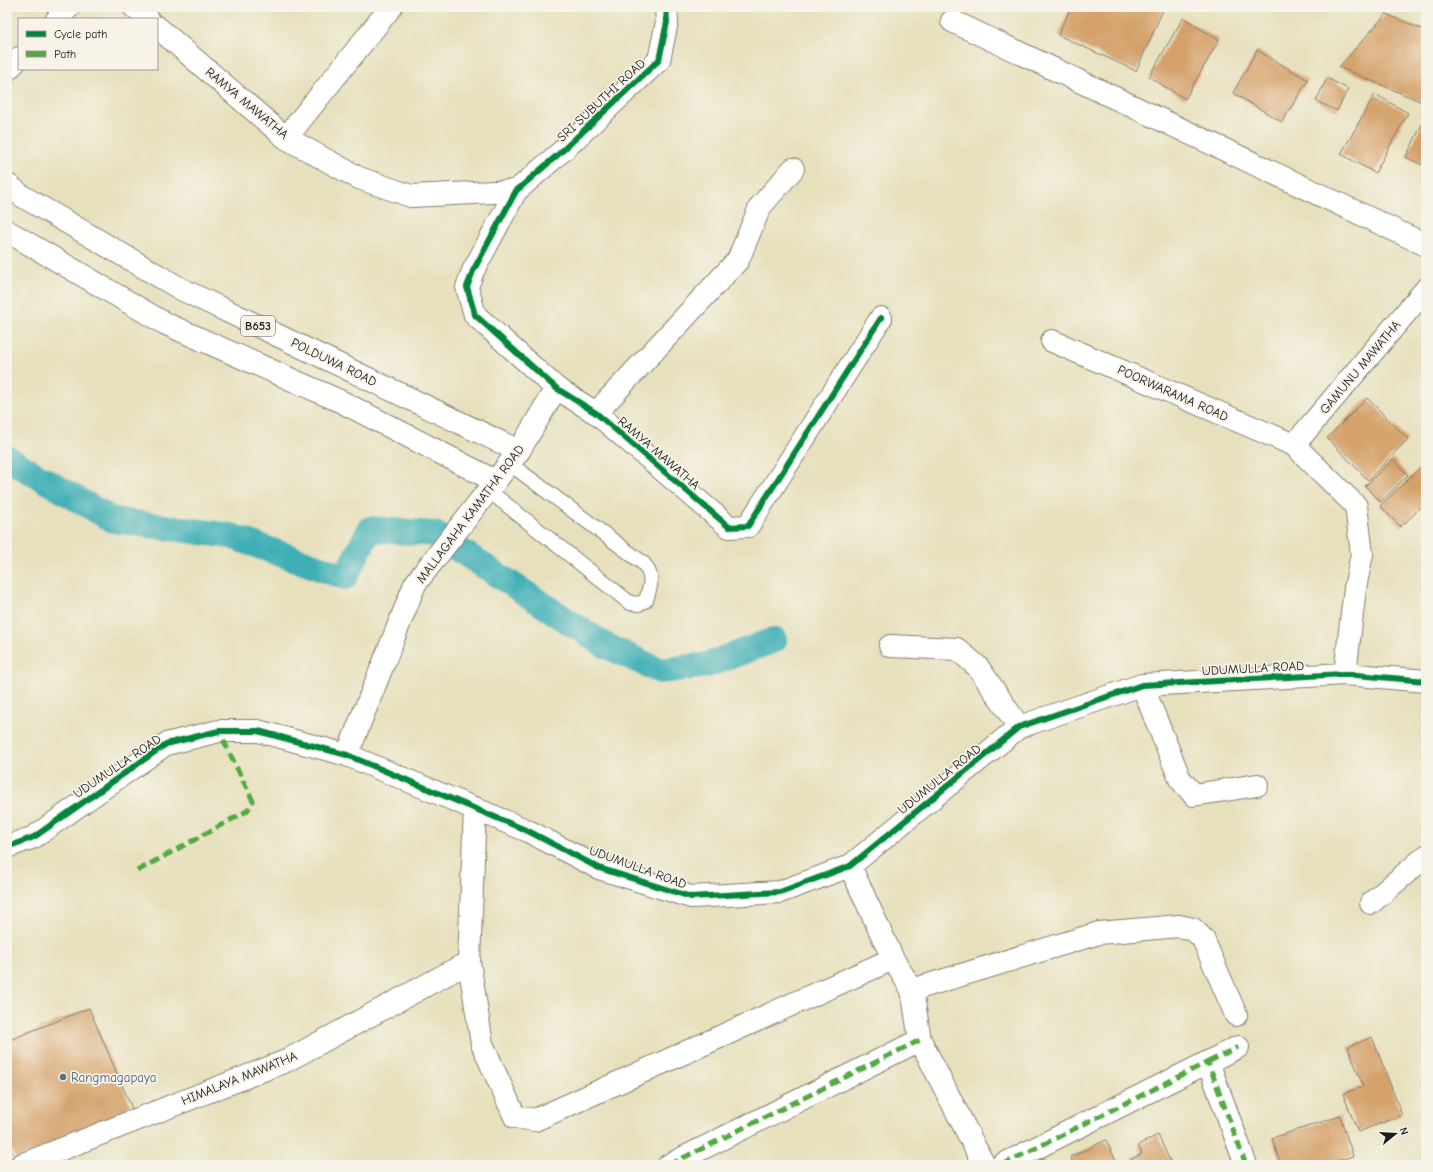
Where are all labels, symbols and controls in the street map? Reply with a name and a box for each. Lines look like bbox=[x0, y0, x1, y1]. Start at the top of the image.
legend bbox=[18, 18, 158, 70]
text: Cycle path bbox=[54, 27, 107, 41]
text: Path bbox=[54, 47, 76, 61]
street label: SRI SUBUTHI ROAD bbox=[554, 55, 648, 145]
street label: RAMYA MAWATHA bbox=[203, 64, 292, 142]
road number: B653 bbox=[241, 316, 275, 336]
street label: GAMUNU MAWATHA bbox=[1317, 317, 1404, 417]
street label: POLDUWA ROAD bbox=[289, 335, 379, 389]
street label: POORWARAMA ROAD bbox=[1115, 362, 1231, 424]
street label: RAMYA MAWATHA bbox=[615, 413, 703, 493]
street label: MALLAGAHA KAMATHA ROAD bbox=[413, 442, 527, 586]
street label: UDUMULLA ROAD bbox=[1201, 658, 1305, 678]
street label: UDUMULLA ROAD bbox=[70, 731, 164, 801]
street label: UDUMULLA ROAD bbox=[894, 741, 984, 817]
street label: UDUMULLA ROAD bbox=[587, 842, 689, 892]
street label: HIMALAYA MAWATHA bbox=[179, 1048, 299, 1108]
place label: Rangmagapaya bbox=[71, 1070, 156, 1085]
marker: Rangmagapaya bbox=[58, 1072, 68, 1082]
north arrow bbox=[1375, 1114, 1415, 1154]
text: N bbox=[1397, 1126, 1411, 1136]

